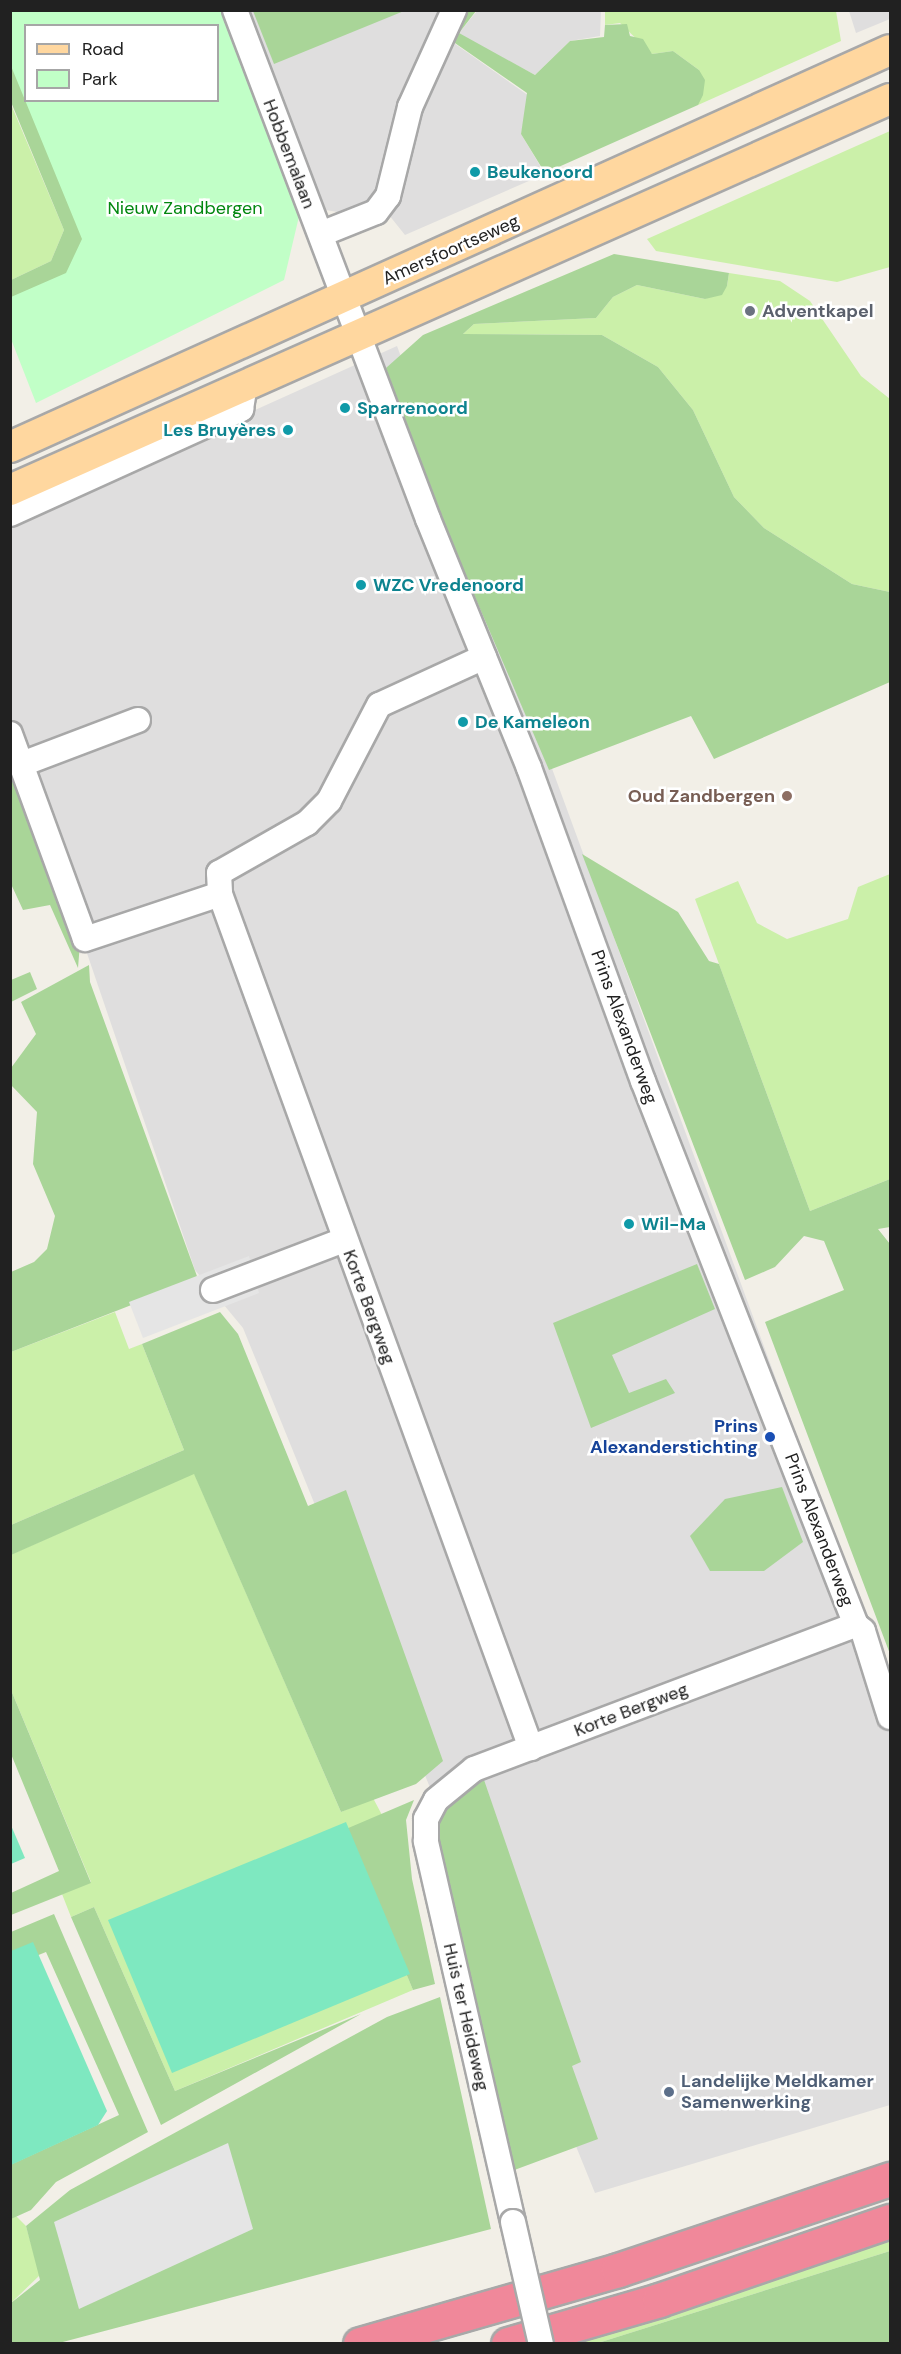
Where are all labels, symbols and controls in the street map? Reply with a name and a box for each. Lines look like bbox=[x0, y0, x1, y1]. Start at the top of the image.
legend bbox=[24, 24, 219, 102]
text: Road bbox=[82, 37, 124, 61]
text: Park bbox=[82, 67, 118, 91]
street label: Hobbemalaan bbox=[258, 96, 320, 212]
place label: Beukenoord bbox=[487, 161, 593, 183]
marker: Beukenoord bbox=[468, 165, 482, 179]
park label: Nieuw Zandbergen bbox=[107, 197, 263, 219]
street label: Amersfoortseweg bbox=[379, 210, 523, 290]
place label: Adventkapel bbox=[762, 300, 874, 322]
marker: Adventkapel bbox=[743, 304, 757, 318]
place label: Sparrenoord bbox=[357, 397, 468, 419]
marker: Sparrenoord bbox=[338, 401, 352, 415]
place label: Les Bruyères bbox=[163, 419, 276, 441]
marker: Les Bruyères bbox=[281, 423, 295, 437]
place label: WZC Vredenoord bbox=[373, 574, 524, 596]
marker: WZC Vredenoord bbox=[354, 578, 368, 592]
place label: De Kameleon bbox=[475, 711, 590, 733]
marker: De Kameleon bbox=[456, 715, 470, 729]
place label: Oud Zandbergen bbox=[628, 785, 775, 807]
marker: Oud Zandbergen bbox=[780, 789, 794, 803]
street label: Prins Alexanderweg bbox=[586, 947, 662, 1107]
place label: Wil-Ma bbox=[641, 1213, 706, 1235]
marker: Wil-Ma bbox=[622, 1217, 636, 1231]
street label: Korte Bergweg bbox=[338, 1247, 400, 1367]
place label: Prins Alexanderstichting bbox=[590, 1416, 758, 1458]
marker: Prins Alexanderstichting bbox=[763, 1430, 777, 1444]
street label: Prins Alexanderweg bbox=[780, 1450, 858, 1610]
street label: Korte Bergweg bbox=[571, 1678, 691, 1742]
street label: Huis ter Heideweg bbox=[439, 1941, 493, 2093]
place label: Landelijke Meldkamer Samenwerking bbox=[681, 2071, 874, 2114]
marker: Landelijke Meldkamer Samenwerking bbox=[662, 2085, 676, 2099]

